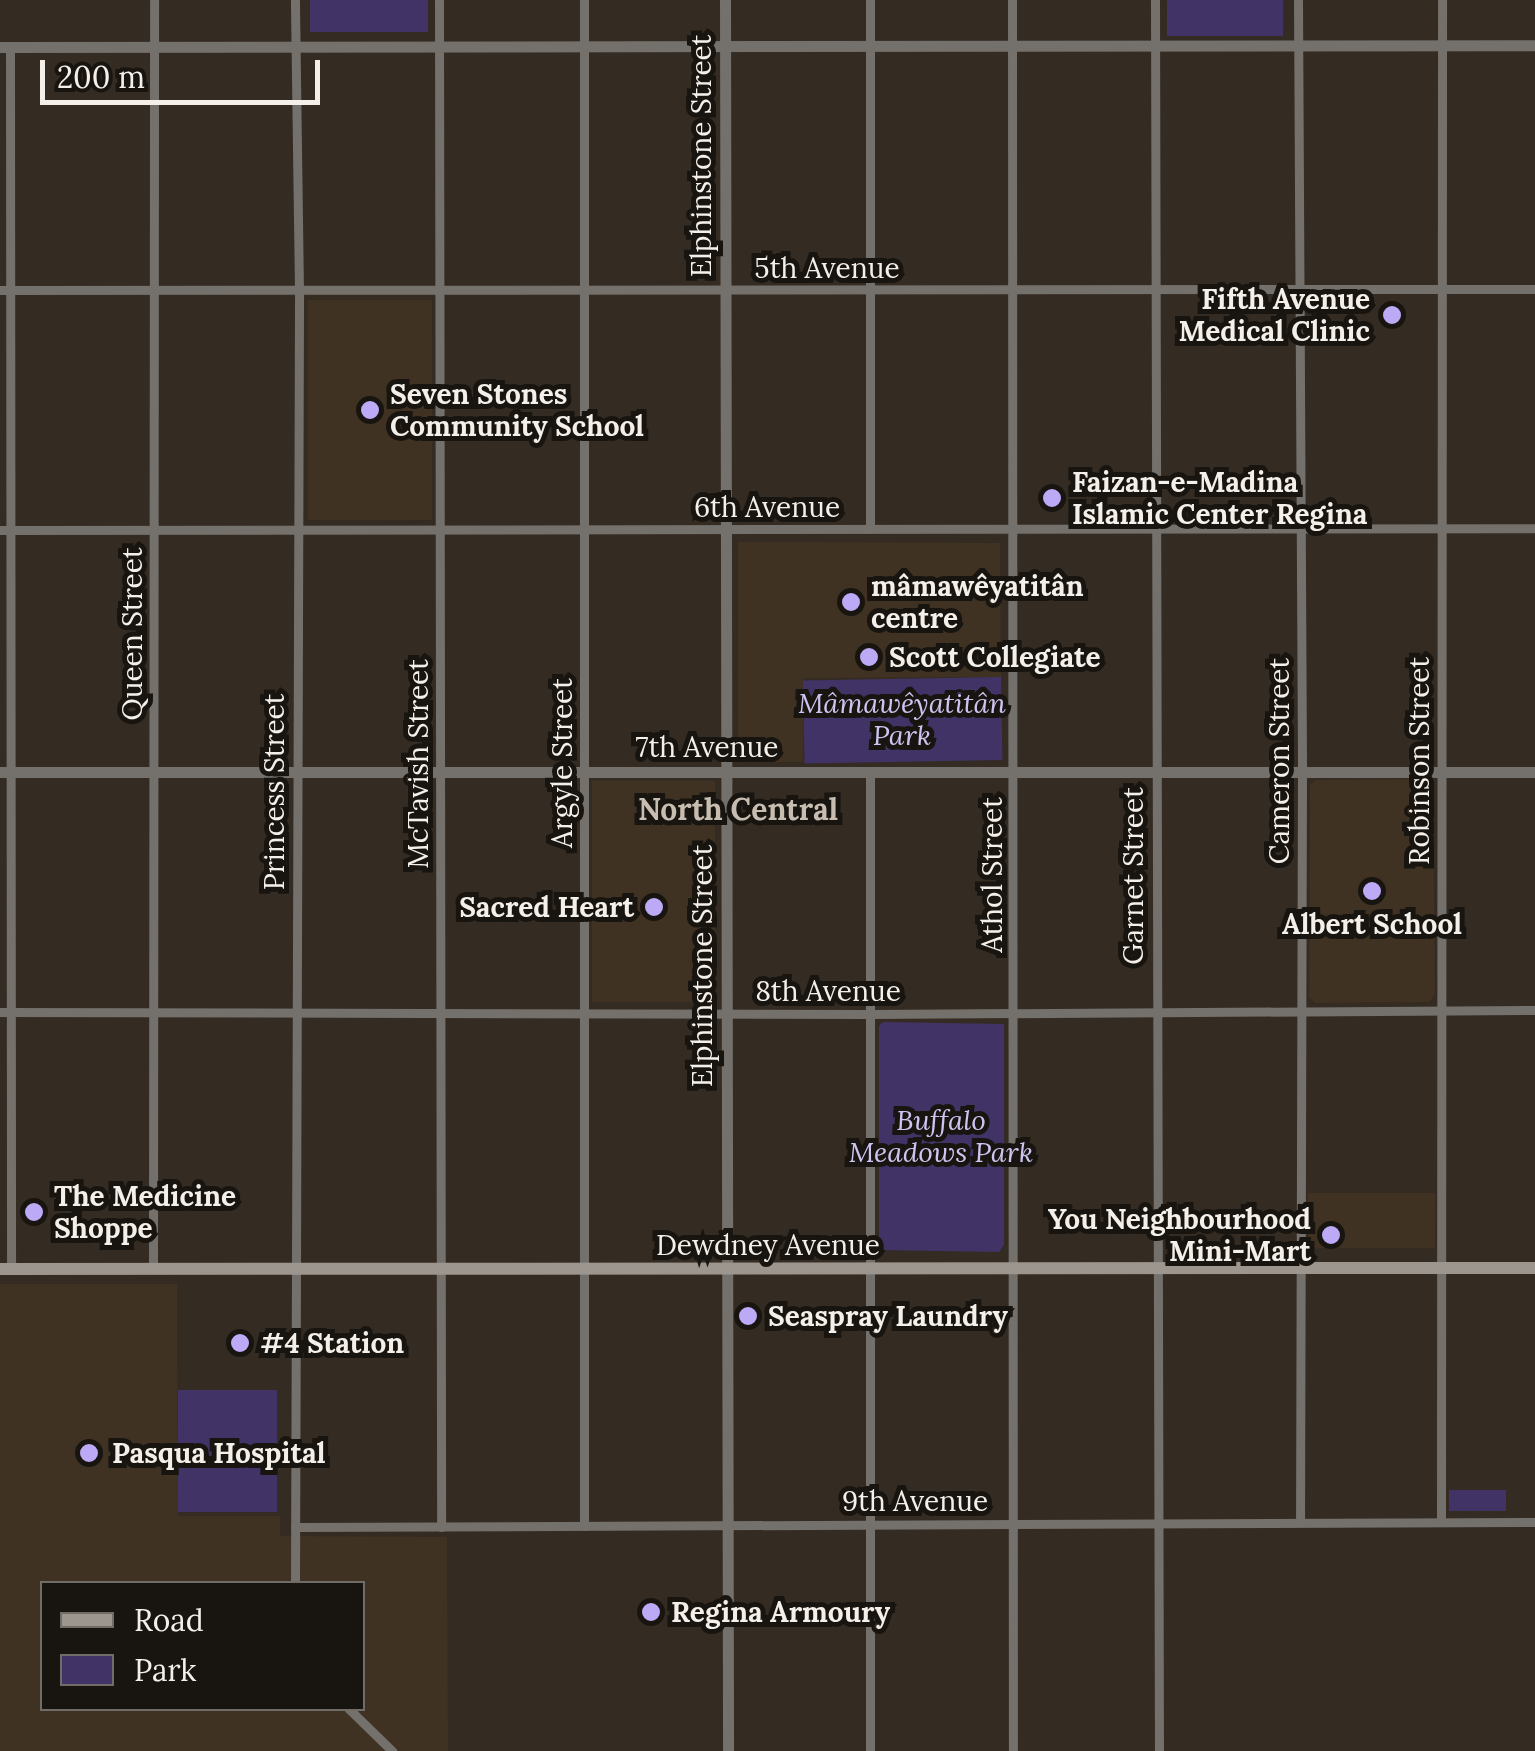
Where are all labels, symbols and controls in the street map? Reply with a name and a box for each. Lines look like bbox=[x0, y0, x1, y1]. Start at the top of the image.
street label: Elphinstone Street bbox=[684, 35, 718, 277]
scale bar bbox=[45, 40, 325, 102]
text: 200 m bbox=[57, 58, 145, 96]
street label: 5th Avenue bbox=[754, 251, 900, 285]
place label: Fifth Avenue Medical Clinic bbox=[1179, 282, 1370, 348]
marker: Fifth Avenue Medical Clinic bbox=[1379, 302, 1405, 328]
place label: Seven Stones Community School bbox=[390, 377, 644, 443]
marker: Seven Stones Community School bbox=[359, 399, 381, 421]
place label: Faizan-e-Madina Islamic Center Regina bbox=[1072, 465, 1367, 531]
marker: Faizan-e-Madina Islamic Center Regina bbox=[1041, 487, 1063, 509]
street label: 6th Avenue bbox=[694, 490, 840, 524]
street label: Queen Street bbox=[115, 548, 149, 720]
place label: mâmawêyatitân centre bbox=[871, 569, 1083, 635]
marker: mâmawêyatitân centre bbox=[840, 591, 862, 613]
place label: Scott Collegiate bbox=[889, 640, 1101, 674]
marker: Scott Collegiate bbox=[858, 646, 880, 668]
street label: Robinson Street bbox=[1402, 657, 1436, 865]
street label: Cameron Street bbox=[1262, 658, 1296, 864]
street label: McTavish Street bbox=[401, 659, 435, 869]
street label: Argyle Street bbox=[545, 678, 579, 848]
park label: Mâmawêyatitân Park bbox=[798, 686, 1006, 752]
street label: Princess Street bbox=[257, 694, 291, 890]
street label: 7th Avenue bbox=[636, 730, 778, 764]
street label: Garnet Street bbox=[1116, 787, 1150, 965]
district label: North Central bbox=[638, 791, 838, 827]
street label: Athol Street bbox=[975, 797, 1009, 953]
street label: Elphinstone Street bbox=[685, 845, 719, 1087]
marker: Albert School bbox=[1361, 880, 1383, 902]
place label: Sacred Heart bbox=[459, 890, 634, 924]
marker: Sacred Heart bbox=[643, 896, 665, 918]
place label: Albert School bbox=[1282, 907, 1462, 941]
street label: 8th Avenue bbox=[755, 974, 901, 1008]
park label: Buffalo Meadows Park bbox=[849, 1103, 1033, 1169]
place label: The Medicine Shoppe bbox=[54, 1179, 236, 1245]
marker: The Medicine Shoppe bbox=[23, 1201, 45, 1223]
place label: You Neighbourhood Mini-Mart bbox=[1048, 1202, 1311, 1268]
marker: You Neighbourhood Mini-Mart bbox=[1320, 1224, 1342, 1246]
street label: Dewdney Avenue bbox=[656, 1228, 880, 1262]
place label: Seaspray Laundry bbox=[768, 1299, 1008, 1333]
marker: Seaspray Laundry bbox=[737, 1305, 759, 1327]
place label: #4 Station bbox=[260, 1326, 404, 1360]
marker: #4 Station bbox=[229, 1332, 251, 1354]
place label: Pasqua Hospital bbox=[112, 1436, 325, 1470]
marker: Pasqua Hospital bbox=[76, 1440, 102, 1466]
street label: 9th Avenue bbox=[842, 1484, 988, 1518]
legend bbox=[40, 1581, 365, 1711]
place label: Regina Armoury bbox=[671, 1595, 890, 1629]
text: Road bbox=[134, 1601, 204, 1639]
marker: Regina Armoury bbox=[640, 1601, 662, 1623]
text: Park bbox=[134, 1651, 196, 1689]

